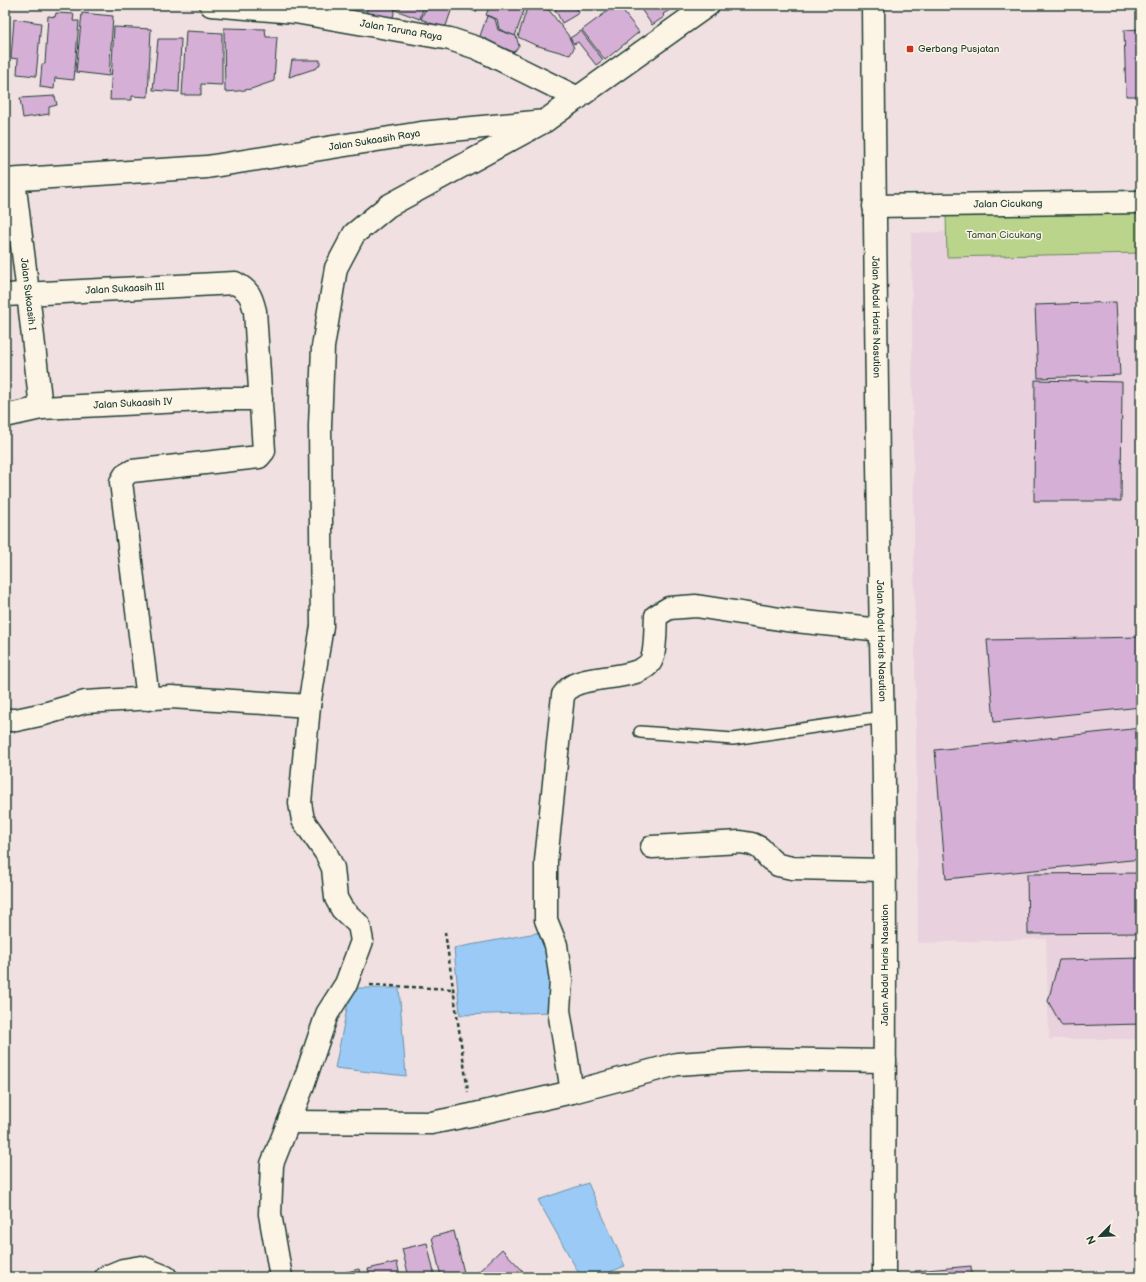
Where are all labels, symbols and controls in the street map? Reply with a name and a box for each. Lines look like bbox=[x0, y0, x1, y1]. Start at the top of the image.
street label: Jalan Taruna Raya bbox=[359, 17, 443, 44]
place label: Gerbang Pusjatan bbox=[918, 43, 1000, 55]
marker: Gerbang Pusjatan bbox=[905, 44, 915, 54]
street label: Jalan Sukaasih Raya bbox=[328, 127, 422, 154]
street label: Jalan Cicukang bbox=[973, 197, 1043, 211]
park label: Taman Cicukang bbox=[966, 229, 1042, 241]
street label: Jalan Abdul Haris Nasution bbox=[869, 256, 883, 378]
street label: Jalan Sukaasih I bbox=[18, 257, 38, 331]
street label: Jalan Sukaasih III bbox=[85, 281, 165, 297]
street label: Jalan Sukaasih IV bbox=[93, 395, 174, 411]
street label: Jalan Abdul Haris Nasution bbox=[874, 580, 888, 702]
street label: Jalan Abdul Haris Nasution bbox=[879, 904, 891, 1026]
north arrow bbox=[1080, 1216, 1120, 1256]
text: N bbox=[1084, 1233, 1099, 1246]

